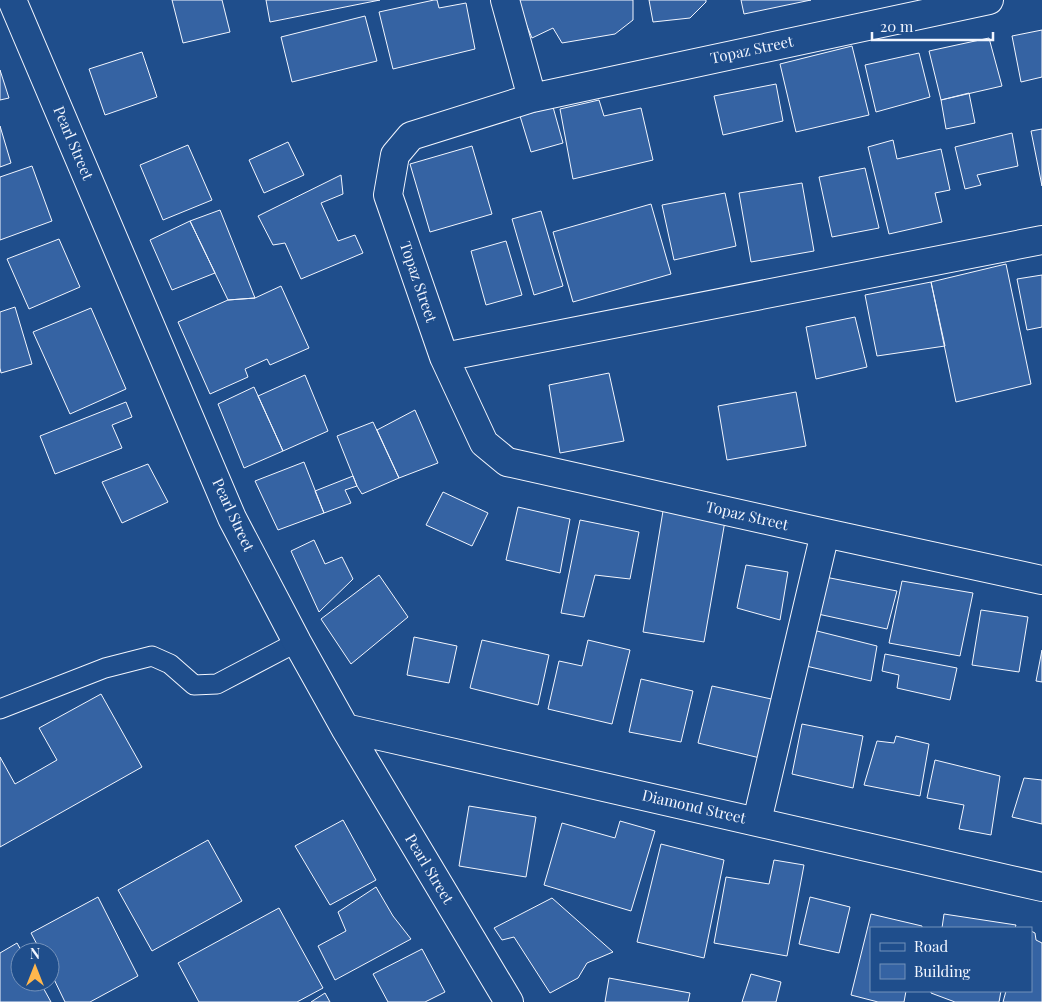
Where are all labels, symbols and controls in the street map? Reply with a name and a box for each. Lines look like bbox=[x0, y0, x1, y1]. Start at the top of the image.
scale bar bbox=[872, 10, 993, 42]
text: 20 m bbox=[880, 16, 914, 36]
street label: Topaz Street bbox=[709, 30, 796, 68]
street label: Pearl Street bbox=[49, 103, 99, 183]
street label: Topaz Street bbox=[396, 239, 442, 325]
street label: Pearl Street bbox=[208, 475, 260, 555]
street label: Topaz Street bbox=[704, 496, 791, 534]
street label: Diamond Street bbox=[640, 784, 749, 828]
street label: Pearl Street bbox=[401, 830, 459, 908]
legend bbox=[870, 927, 1032, 992]
text: Road bbox=[914, 936, 948, 956]
north arrow bbox=[10, 942, 60, 992]
text: N bbox=[30, 944, 40, 963]
text: Building bbox=[914, 961, 971, 981]

